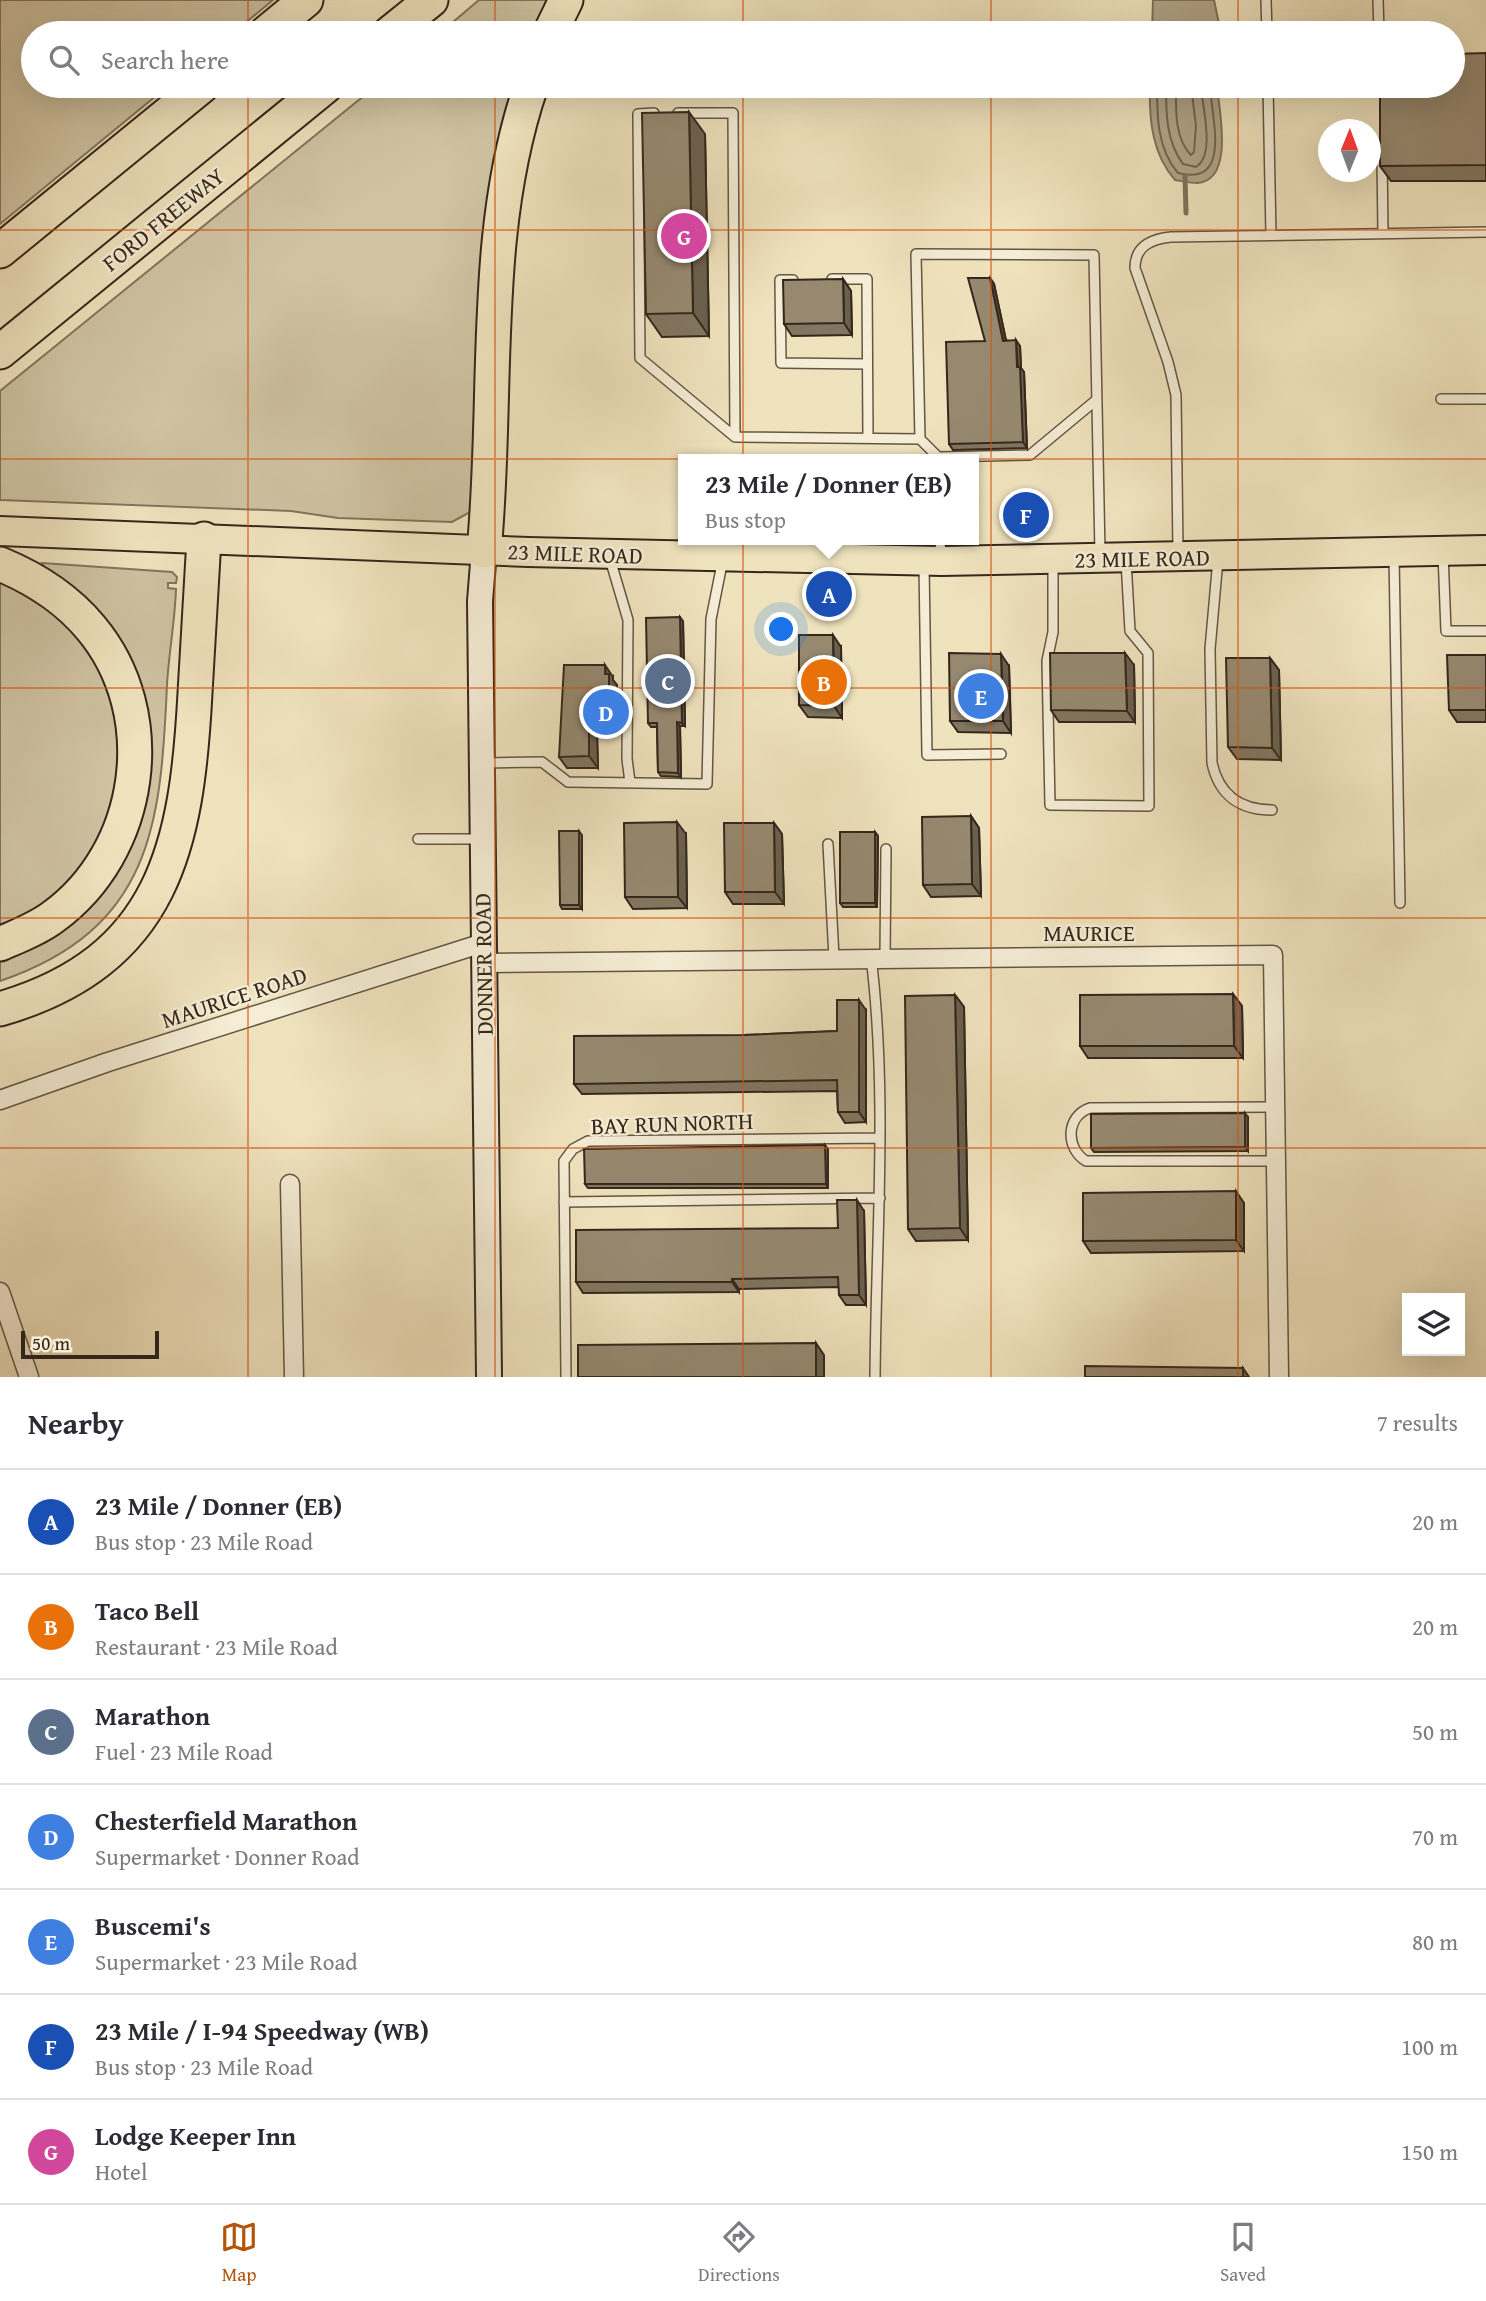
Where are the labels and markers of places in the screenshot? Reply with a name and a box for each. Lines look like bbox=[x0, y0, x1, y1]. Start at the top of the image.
pin: G bbox=[661, 210, 707, 262]
pin: F bbox=[1003, 489, 1049, 541]
pin: A bbox=[806, 568, 852, 620]
pin: C bbox=[645, 655, 691, 707]
pin: B bbox=[801, 656, 847, 708]
pin: E bbox=[958, 670, 1004, 722]
pin: D bbox=[583, 686, 629, 738]

